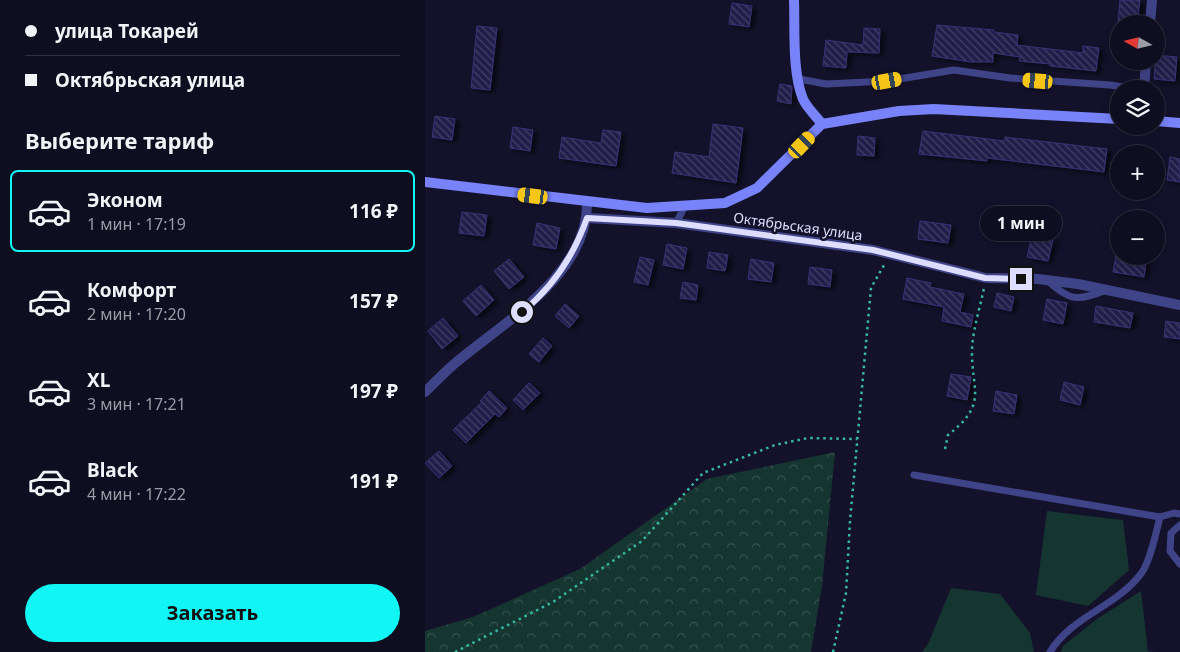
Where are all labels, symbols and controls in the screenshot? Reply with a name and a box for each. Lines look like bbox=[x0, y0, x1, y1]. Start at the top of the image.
north arrow bbox=[1110, 15, 1165, 70]
map controls bbox=[1110, 15, 1165, 265]
text: улица Токарей bbox=[55, 18, 199, 44]
text: Октябрьская улица bbox=[55, 67, 245, 93]
car bbox=[870, 71, 903, 91]
car bbox=[1022, 72, 1053, 90]
button: layers bbox=[1110, 80, 1165, 135]
text: Выберите тариф bbox=[25, 125, 214, 155]
car bbox=[786, 129, 817, 161]
button: + bbox=[1110, 145, 1165, 200]
text: Эконом bbox=[87, 187, 163, 213]
car bbox=[517, 187, 548, 205]
icon: car bbox=[27, 189, 72, 234]
text: 116 ₽ bbox=[349, 198, 398, 224]
callout: 1 мин bbox=[980, 206, 1062, 242]
street label: Октябрьская улица bbox=[732, 208, 864, 244]
button: − bbox=[1110, 210, 1165, 265]
text: 1 мин bbox=[997, 212, 1045, 234]
text: 1 мин · 17:19 bbox=[87, 213, 186, 235]
route end bbox=[1010, 268, 1032, 290]
text: Комфорт bbox=[87, 277, 176, 303]
icon: car bbox=[27, 279, 72, 324]
text: 157 ₽ bbox=[349, 288, 398, 314]
route start bbox=[511, 301, 533, 323]
text: 2 мин · 17:20 bbox=[87, 303, 186, 325]
text: XL bbox=[87, 367, 110, 393]
icon: car bbox=[27, 369, 72, 414]
text: 197 ₽ bbox=[349, 378, 398, 404]
text: 3 мин · 17:21 bbox=[87, 393, 186, 415]
text: Black bbox=[87, 457, 138, 483]
icon: car bbox=[27, 459, 72, 504]
text: 191 ₽ bbox=[349, 468, 398, 494]
text: 4 мин · 17:22 bbox=[87, 483, 186, 505]
button: Заказать bbox=[25, 584, 400, 642]

